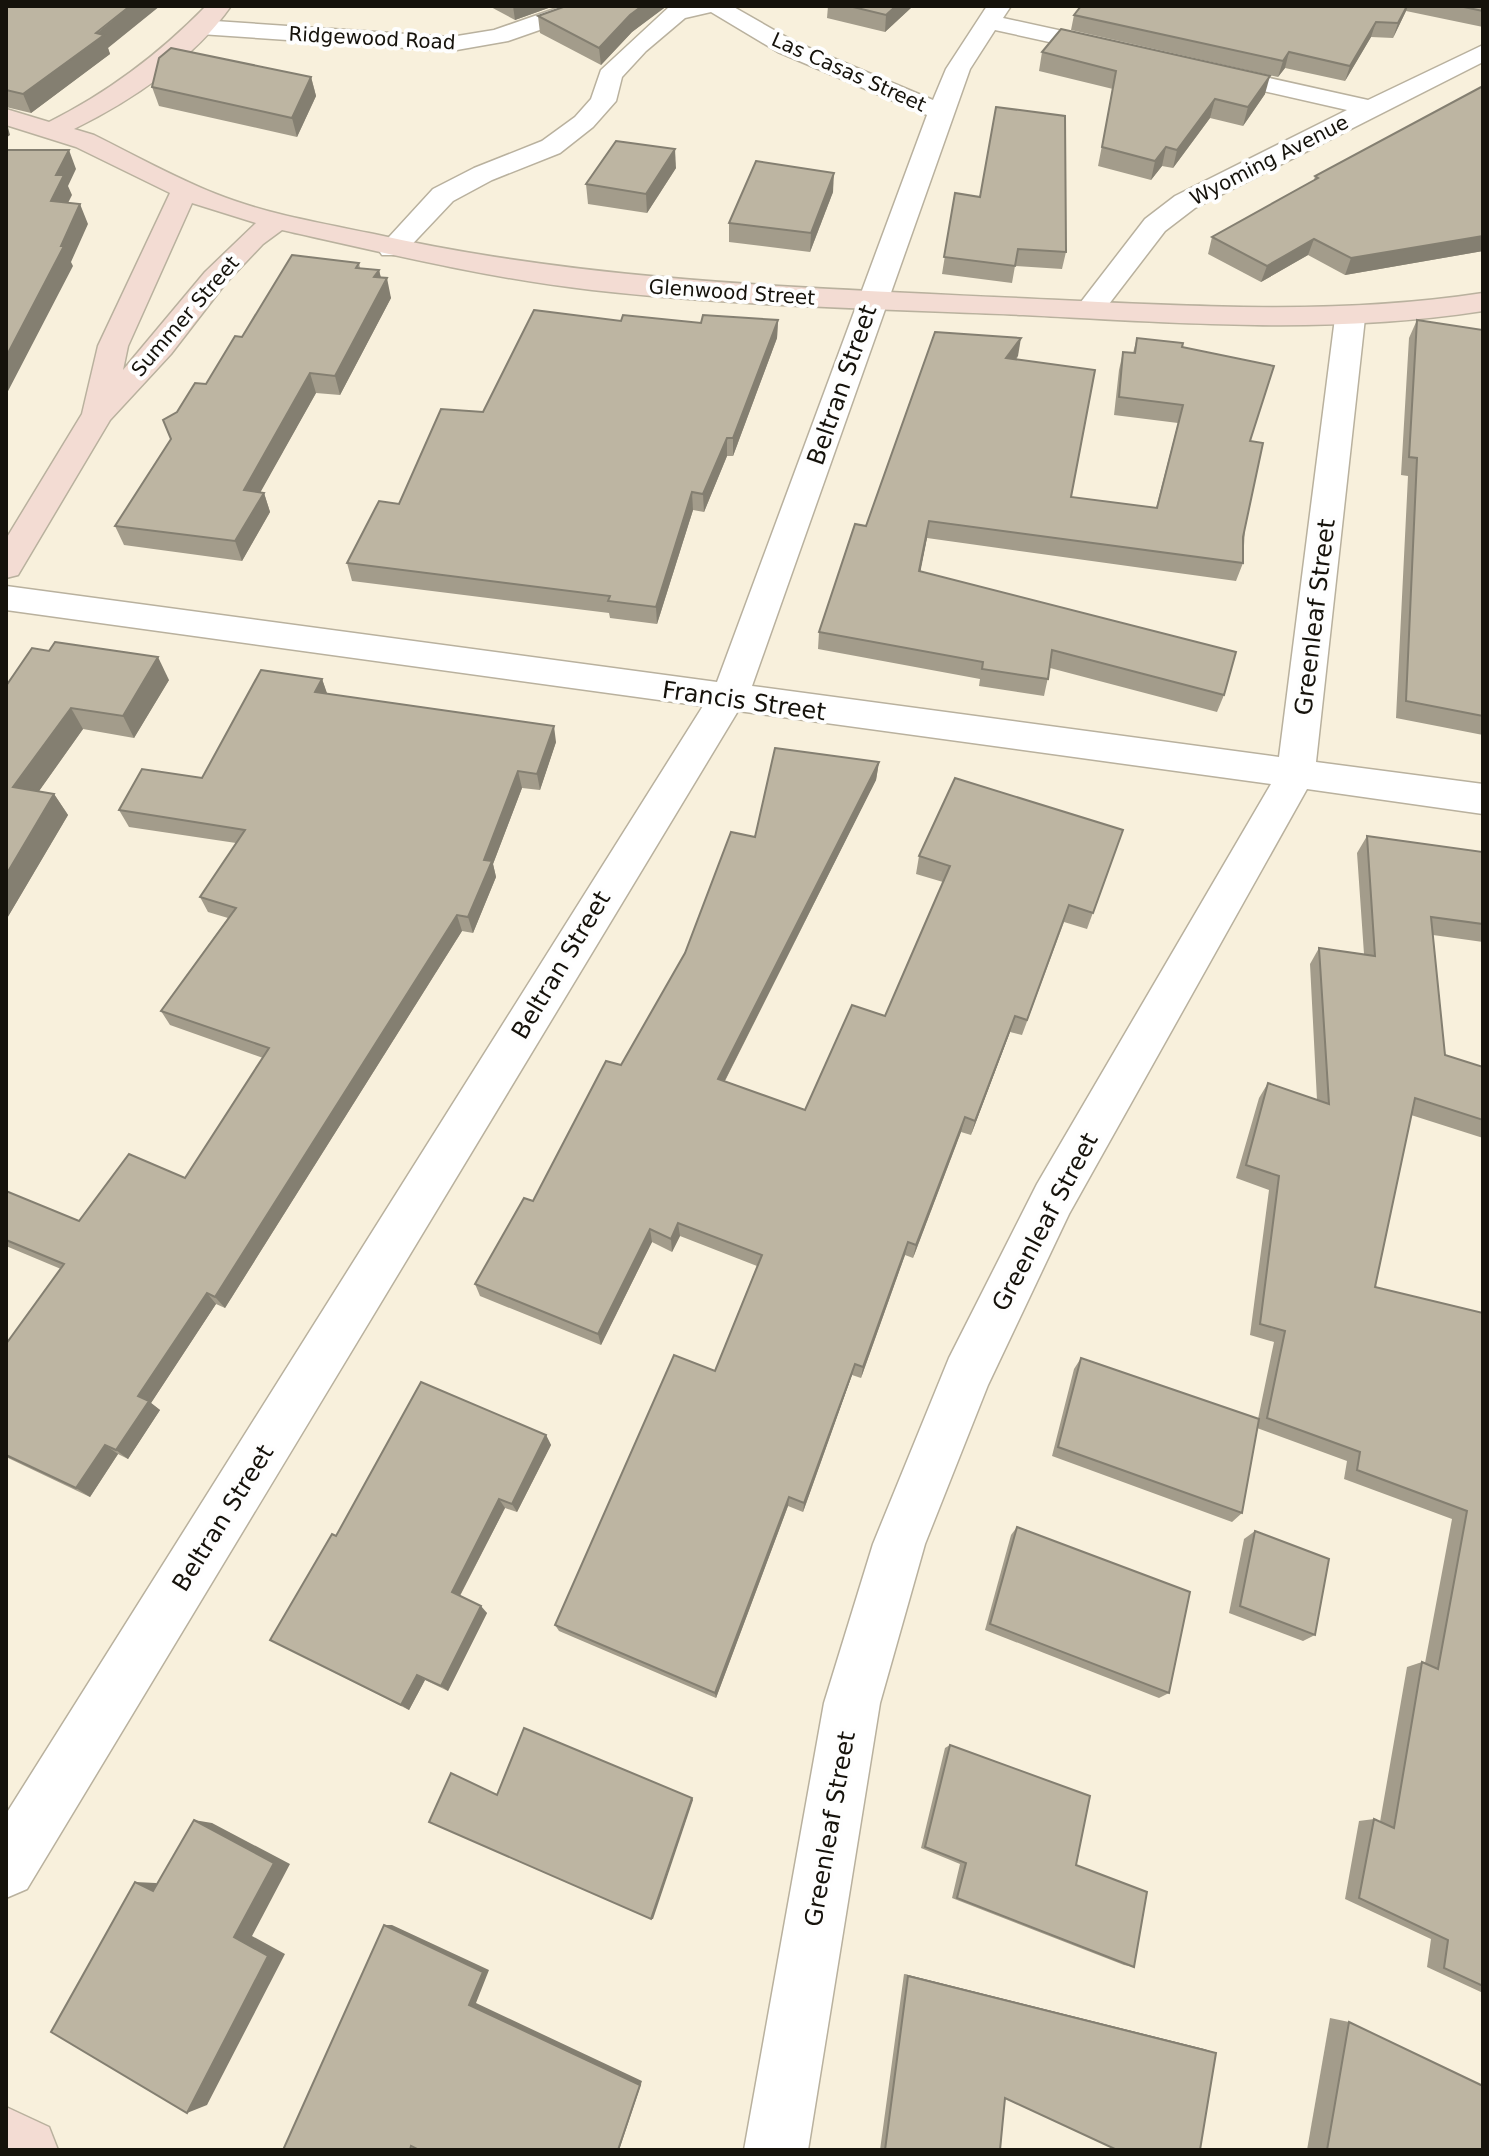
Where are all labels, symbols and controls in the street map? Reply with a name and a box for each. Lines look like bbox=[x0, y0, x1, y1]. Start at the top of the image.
street label: Ridgewood Road bbox=[288, 22, 456, 54]
street label: Las Casas Street bbox=[768, 27, 930, 117]
street label: Wyoming Avenue bbox=[1186, 110, 1352, 210]
street label: Summer Street bbox=[126, 251, 244, 381]
street label: Glenwood Street bbox=[648, 274, 816, 310]
street label: Beltran Street bbox=[801, 301, 883, 469]
street label: Greenleaf Street bbox=[1289, 517, 1341, 717]
street label: Francis Street bbox=[660, 676, 828, 726]
street label: Beltran Street bbox=[506, 886, 616, 1044]
street label: Greenleaf Street bbox=[986, 1128, 1104, 1316]
street label: Beltran Street bbox=[167, 1439, 279, 1597]
street label: Greenleaf Street bbox=[799, 1729, 861, 1929]

